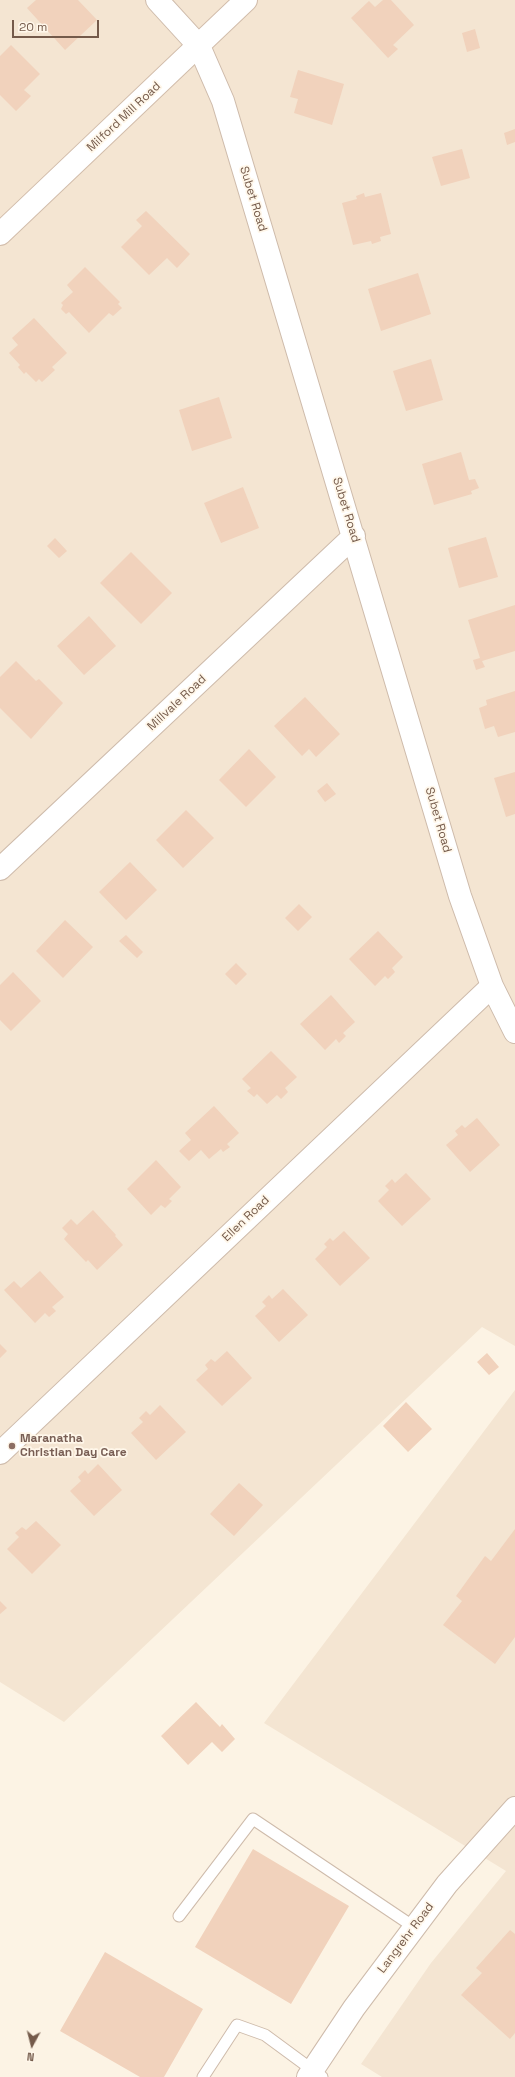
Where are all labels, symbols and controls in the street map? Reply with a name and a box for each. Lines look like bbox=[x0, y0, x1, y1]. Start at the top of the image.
scale bar bbox=[14, 12, 101, 38]
text: 20 m bbox=[19, 19, 47, 35]
street label: Milford Mill Road bbox=[84, 79, 164, 155]
street label: Subet Road bbox=[236, 165, 270, 233]
street label: Subet Road bbox=[329, 476, 363, 544]
street label: Millvale Road bbox=[145, 672, 209, 734]
street label: Subet Road bbox=[422, 786, 454, 854]
street label: Ellen Road bbox=[220, 1193, 272, 1245]
place label: Maranatha Christian Day Care bbox=[20, 1432, 127, 1460]
marker: Maranatha Christian Day Care bbox=[7, 1441, 17, 1451]
street label: Langrehr Road bbox=[375, 1900, 437, 1976]
north arrow bbox=[12, 2025, 52, 2065]
text: N bbox=[26, 2050, 35, 2064]

